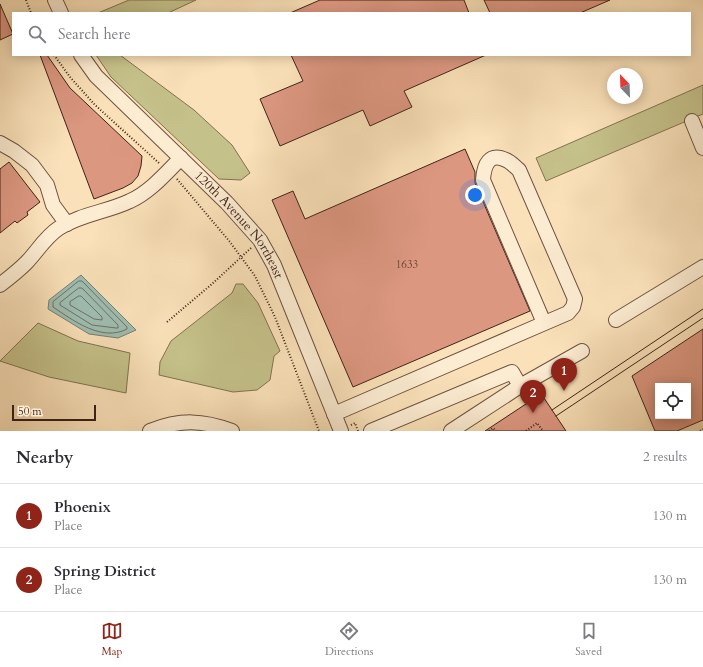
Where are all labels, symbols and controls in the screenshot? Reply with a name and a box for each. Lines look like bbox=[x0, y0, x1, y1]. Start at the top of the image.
search box bbox=[12, 12, 691, 56]
icon: search bbox=[26, 23, 48, 45]
text: Search here bbox=[58, 24, 131, 44]
north arrow bbox=[607, 68, 643, 104]
street label: 120th Avenue Northeast bbox=[190, 167, 288, 281]
your location bbox=[465, 185, 485, 205]
house number: 1633 bbox=[396, 257, 419, 272]
pin: 1 bbox=[551, 358, 577, 391]
pin: 2 bbox=[520, 380, 546, 413]
map controls bbox=[655, 383, 691, 419]
button: locate bbox=[655, 383, 691, 419]
scale bar bbox=[12, 403, 96, 422]
text: 50 m bbox=[18, 404, 42, 419]
text: Nearby bbox=[16, 446, 73, 469]
text: 2 results bbox=[643, 448, 687, 466]
text: Phoenix bbox=[54, 497, 111, 517]
text: 1 bbox=[26, 507, 32, 525]
text: 130 m bbox=[653, 507, 687, 525]
text: Place bbox=[54, 517, 82, 535]
text: Spring District bbox=[54, 561, 156, 581]
text: 2 bbox=[26, 571, 32, 589]
text: 130 m bbox=[653, 571, 687, 589]
text: Place bbox=[54, 581, 82, 599]
tab: Map bbox=[101, 620, 123, 659]
tab: Directions bbox=[325, 620, 373, 659]
tab: Saved bbox=[575, 620, 602, 659]

